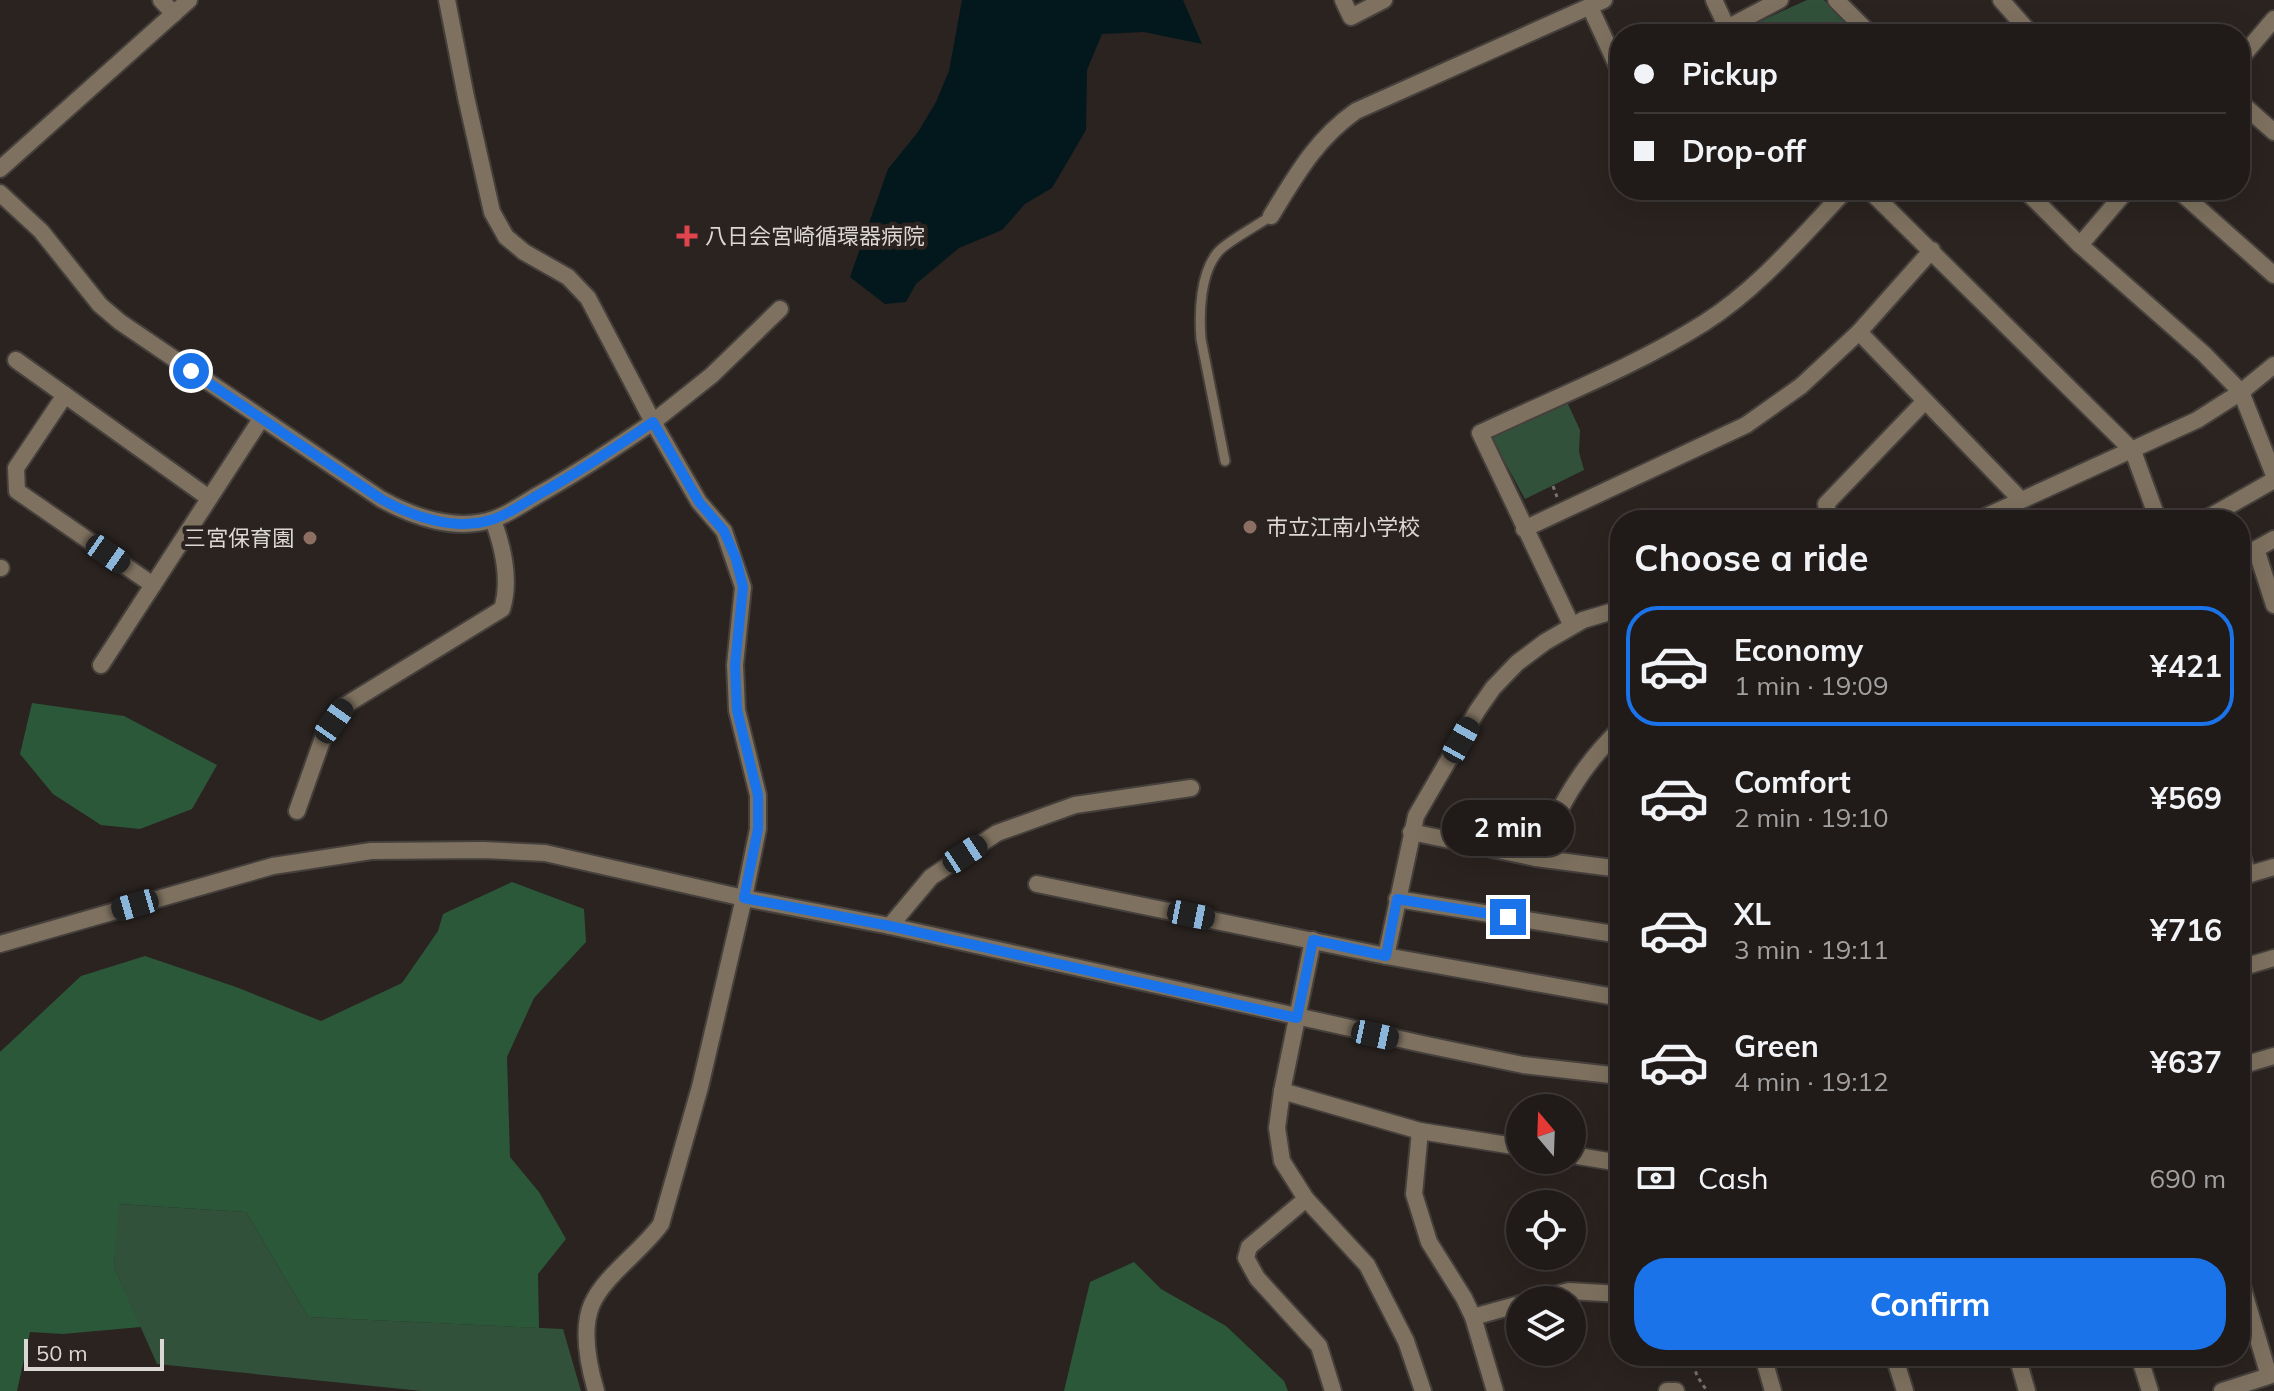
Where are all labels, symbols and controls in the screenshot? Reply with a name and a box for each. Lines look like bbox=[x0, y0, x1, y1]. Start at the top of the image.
text: Pickup bbox=[1682, 55, 1778, 93]
text: Drop-off bbox=[1682, 132, 1806, 170]
place label: 八日会宮崎循環器病院 bbox=[705, 222, 925, 250]
marker: 八日会宮崎循環器病院 bbox=[676, 225, 698, 247]
route start bbox=[173, 353, 209, 389]
place label: 市立江南小学校 bbox=[1266, 513, 1420, 541]
marker: 市立江南小学校 bbox=[1241, 518, 1259, 536]
place label: 三宮保育園 bbox=[184, 524, 294, 552]
marker: 三宮保育園 bbox=[301, 529, 319, 547]
car bbox=[81, 530, 135, 578]
text: Choose a ride bbox=[1634, 535, 1868, 580]
icon: car bbox=[1638, 630, 1710, 702]
text: Economy bbox=[1734, 631, 1863, 669]
text: ¥421 bbox=[2150, 647, 2222, 685]
text: 1 min · 19:09 bbox=[1734, 669, 1889, 702]
car bbox=[310, 694, 358, 748]
car bbox=[1439, 713, 1483, 767]
icon: car bbox=[1638, 762, 1710, 834]
text: Comfort bbox=[1734, 763, 1851, 801]
text: ¥569 bbox=[2150, 779, 2222, 817]
callout: 2 min bbox=[1442, 801, 1574, 857]
text: 2 min · 19:10 bbox=[1734, 801, 1889, 834]
text: 2 min bbox=[1474, 811, 1542, 844]
car bbox=[938, 831, 992, 877]
car bbox=[109, 887, 161, 923]
icon: car bbox=[1638, 894, 1710, 966]
text: XL bbox=[1734, 895, 1771, 933]
car bbox=[1165, 899, 1217, 931]
route end bbox=[1490, 899, 1526, 935]
text: ¥716 bbox=[2150, 911, 2222, 949]
text: 3 min · 19:11 bbox=[1734, 933, 1889, 966]
car bbox=[1349, 1018, 1401, 1052]
icon: car bbox=[1638, 1026, 1710, 1098]
text: Green bbox=[1734, 1027, 1819, 1065]
text: ¥637 bbox=[2150, 1043, 2222, 1081]
text: 4 min · 19:12 bbox=[1734, 1065, 1889, 1098]
north arrow bbox=[1506, 1094, 1586, 1174]
map controls bbox=[1506, 1094, 1586, 1366]
icon: cash bbox=[1634, 1156, 1678, 1200]
text: Cash bbox=[1698, 1159, 1769, 1197]
text: 690 m bbox=[2150, 1162, 2226, 1195]
button: locate bbox=[1506, 1190, 1586, 1270]
button: Confirm bbox=[1634, 1258, 2226, 1350]
button: layers bbox=[1506, 1286, 1586, 1366]
scale bar bbox=[24, 1335, 164, 1371]
text: 50 m bbox=[36, 1339, 87, 1367]

